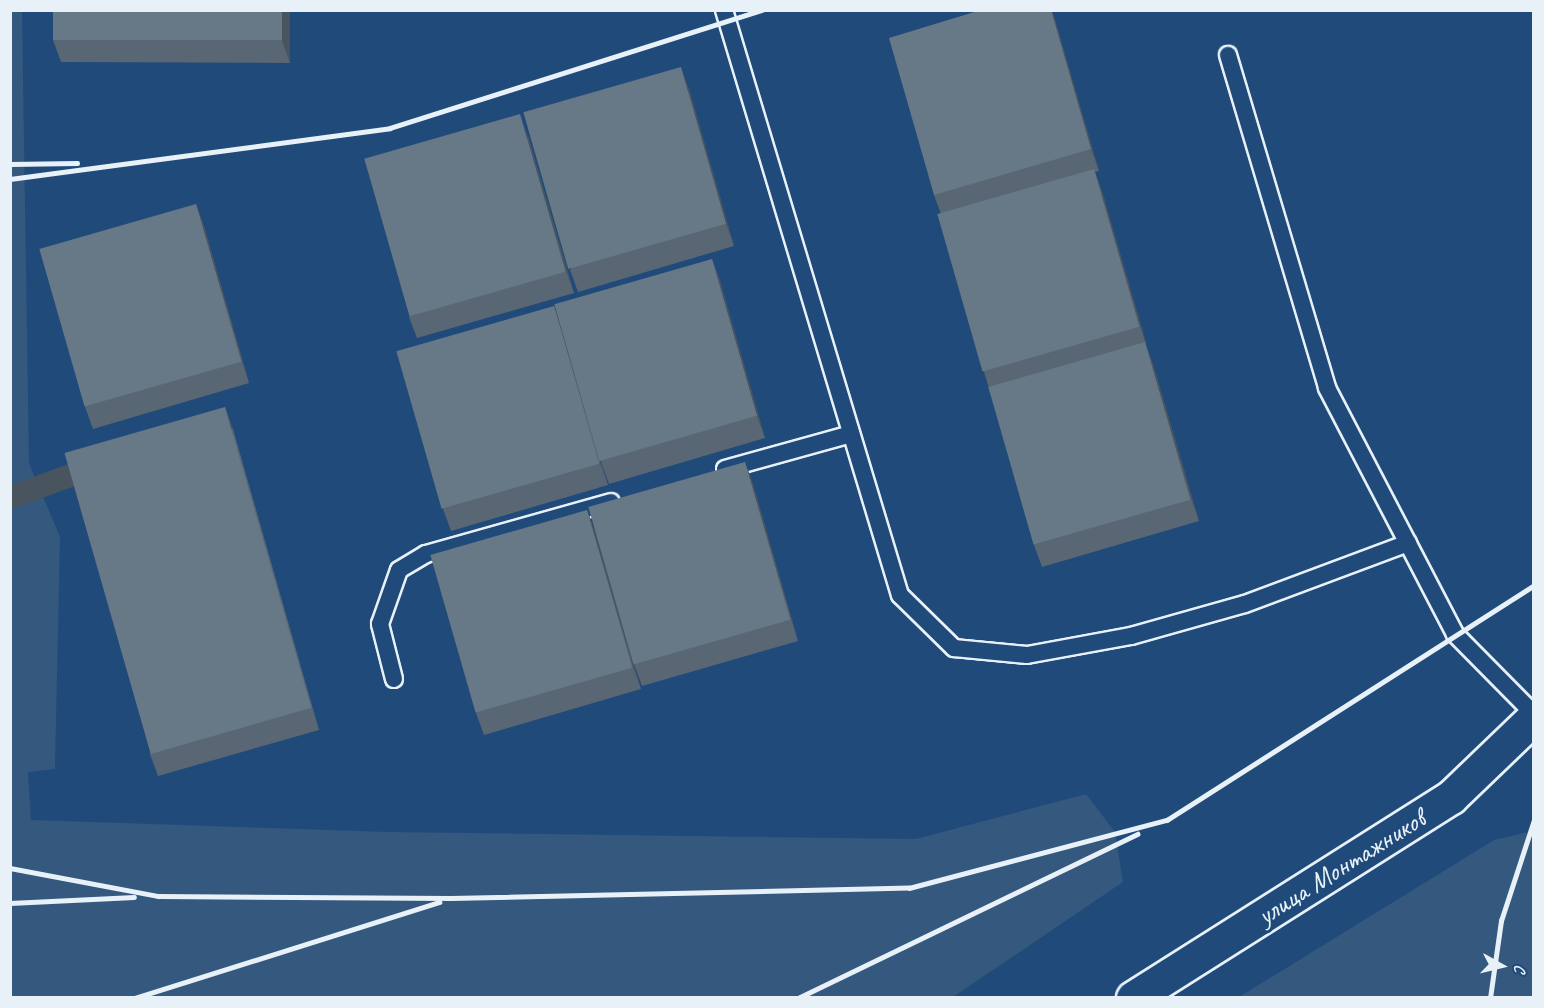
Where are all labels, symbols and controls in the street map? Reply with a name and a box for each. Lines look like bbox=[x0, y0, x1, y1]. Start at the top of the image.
street label: улица Монтажников bbox=[1250, 802, 1432, 932]
north arrow bbox=[1472, 936, 1532, 996]
text: С bbox=[1509, 963, 1530, 974]

